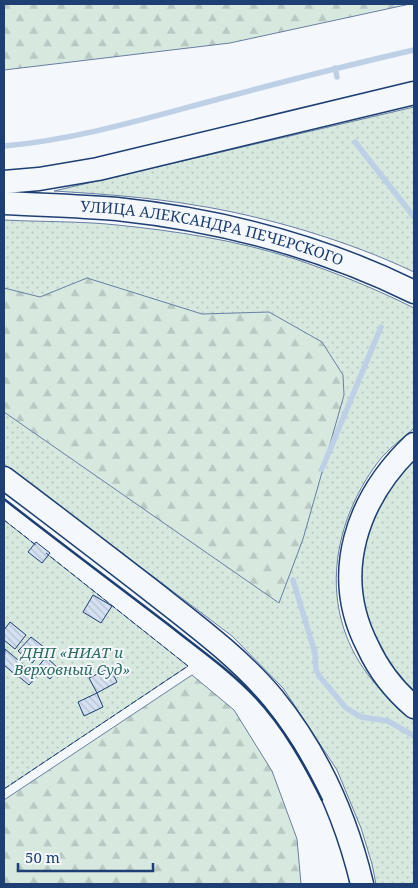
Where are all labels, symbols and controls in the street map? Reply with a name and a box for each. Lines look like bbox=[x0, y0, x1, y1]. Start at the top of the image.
street label: УЛИЦА АЛЕКСАНДРА ПЕЧЕРСКОГО bbox=[80, 196, 347, 270]
park label: ДНП «НИАТ и Верховный Суд» bbox=[13, 642, 130, 679]
scale bar bbox=[18, 840, 152, 872]
text: 50 m bbox=[25, 847, 60, 867]

